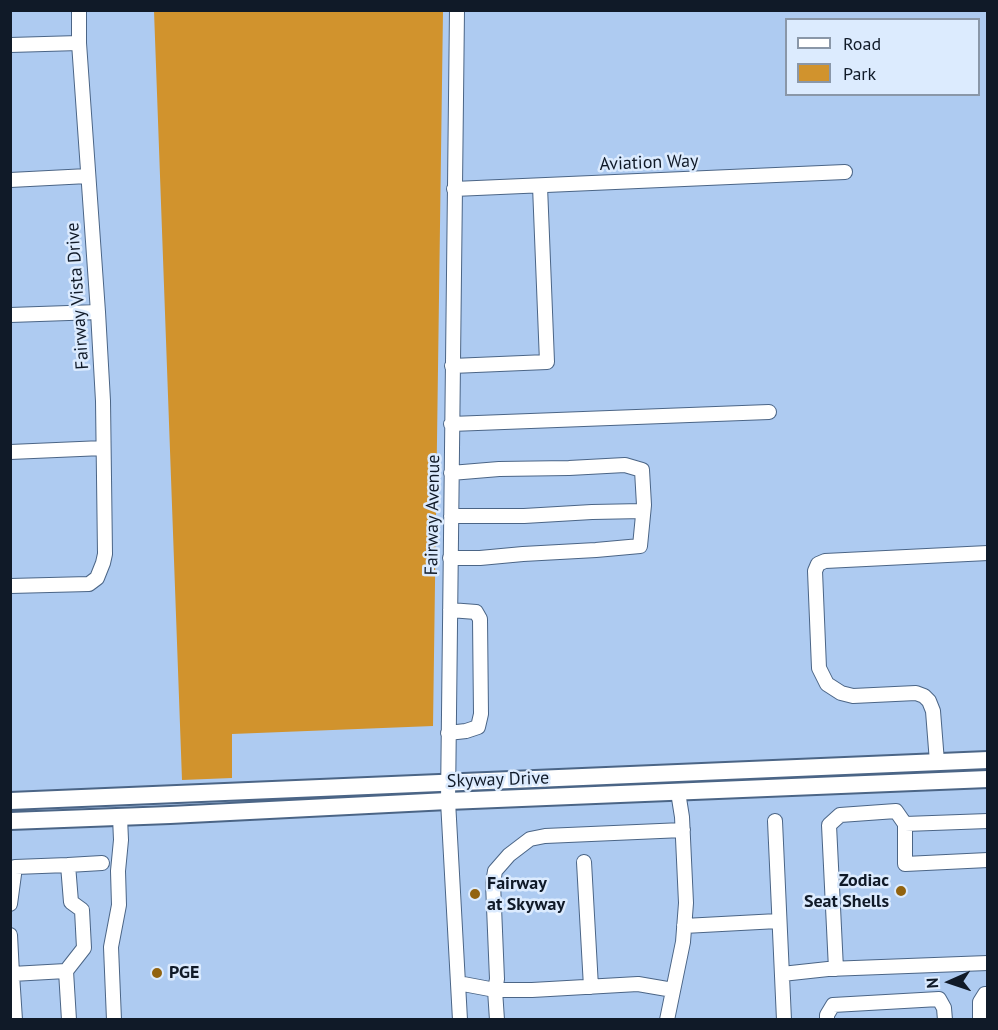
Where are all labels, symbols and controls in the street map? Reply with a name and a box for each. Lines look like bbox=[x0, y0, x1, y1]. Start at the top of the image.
legend bbox=[785, 18, 980, 96]
text: Road bbox=[843, 32, 881, 55]
text: Park bbox=[843, 62, 876, 85]
street label: Aviation Way bbox=[599, 150, 699, 176]
street label: Fairway Vista Drive bbox=[62, 222, 94, 370]
street label: Fairway Avenue bbox=[421, 454, 445, 576]
street label: Skyway Drive bbox=[447, 767, 549, 793]
place label: Zodiac Seat Shells bbox=[804, 870, 889, 912]
place label: Fairway at Skyway bbox=[487, 873, 565, 916]
marker: Zodiac Seat Shells bbox=[894, 884, 908, 898]
marker: Fairway at Skyway bbox=[468, 887, 482, 901]
north arrow bbox=[920, 952, 980, 1012]
place label: PGE bbox=[169, 962, 199, 984]
marker: PGE bbox=[150, 966, 164, 980]
text: N bbox=[922, 977, 942, 989]

